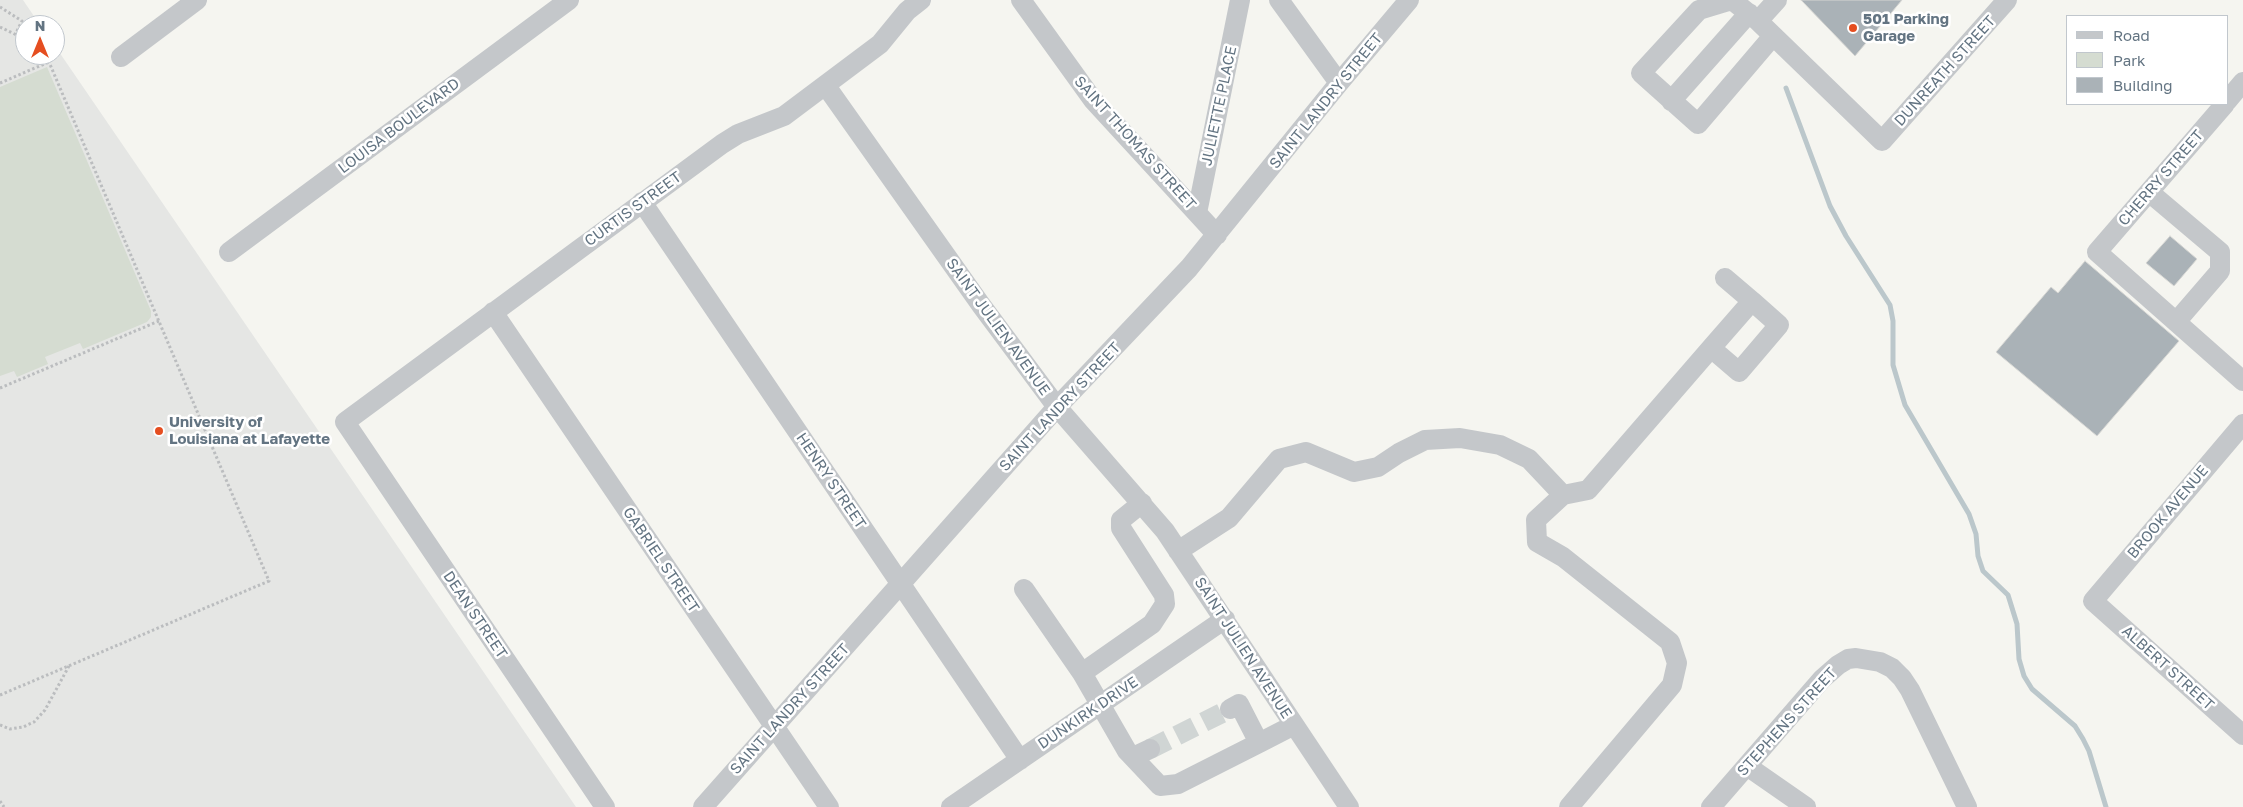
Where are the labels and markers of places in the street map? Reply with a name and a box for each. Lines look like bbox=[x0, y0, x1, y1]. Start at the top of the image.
place label: 501 Parking Garage bbox=[1863, 10, 1949, 45]
marker: 501 Parking Garage bbox=[1847, 22, 1859, 34]
place label: University of Louisiana at Lafayette bbox=[169, 413, 330, 448]
marker: University of Louisiana at Lafayette bbox=[153, 425, 165, 437]

